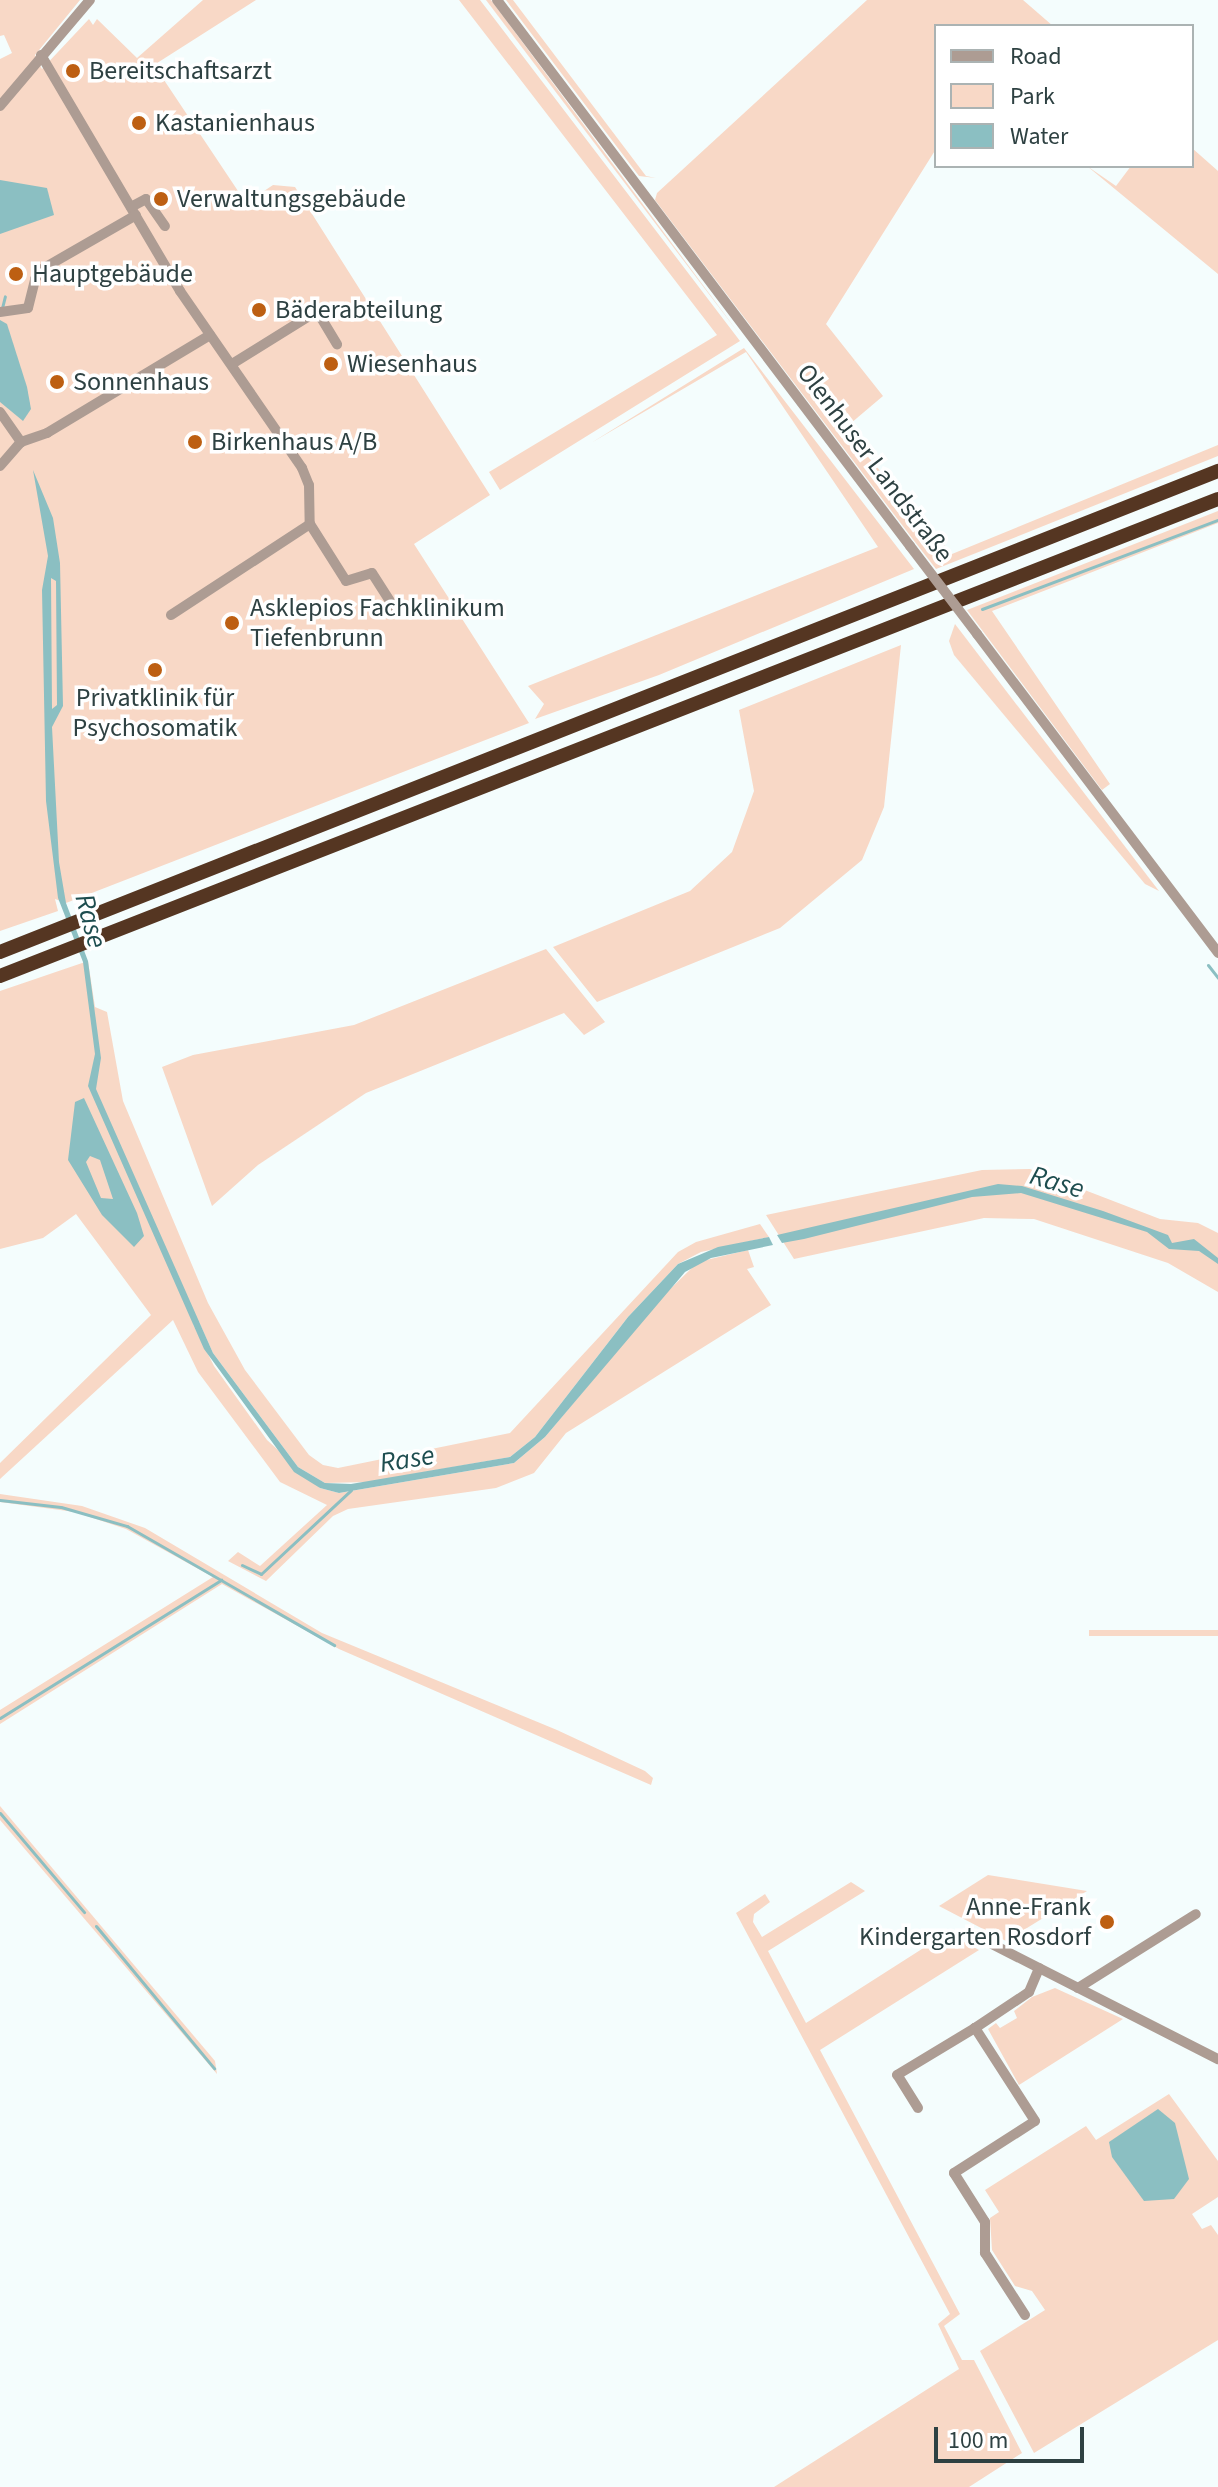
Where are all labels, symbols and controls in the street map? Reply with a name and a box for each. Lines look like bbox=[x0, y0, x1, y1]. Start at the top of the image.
legend bbox=[934, 24, 1194, 168]
text: Road bbox=[1010, 39, 1062, 74]
place label: Bereitschaftsarzt bbox=[89, 55, 272, 87]
marker: Bereitschaftsarzt bbox=[64, 62, 82, 80]
text: Park bbox=[1010, 79, 1055, 114]
place label: Kastanienhaus bbox=[155, 107, 315, 139]
marker: Kastanienhaus bbox=[130, 114, 148, 132]
text: Water bbox=[1010, 119, 1068, 154]
place label: Verwaltungsgebäude bbox=[177, 183, 406, 215]
marker: Verwaltungsgebäude bbox=[152, 190, 170, 208]
place label: Hauptgebäude bbox=[32, 258, 193, 290]
marker: Hauptgebäude bbox=[7, 265, 25, 283]
place label: Bäderabteilung bbox=[275, 294, 442, 326]
marker: Bäderabteilung bbox=[250, 301, 268, 319]
place label: Wiesenhaus bbox=[347, 348, 477, 380]
marker: Wiesenhaus bbox=[322, 355, 340, 373]
street label: Olenhuser Landstraße bbox=[790, 358, 960, 568]
place label: Sonnenhaus bbox=[73, 366, 209, 398]
marker: Sonnenhaus bbox=[48, 373, 66, 391]
place label: Birkenhaus A/B bbox=[211, 426, 377, 458]
marker: Birkenhaus A/B bbox=[186, 433, 204, 451]
place label: Asklepios Fachklinikum Tiefenbrunn bbox=[250, 592, 505, 654]
marker: Asklepios Fachklinikum Tiefenbrunn bbox=[221, 612, 243, 634]
marker: Privatklinik für Psychosomatik bbox=[146, 661, 164, 679]
place label: Privatklinik für Psychosomatik bbox=[73, 682, 237, 744]
water label: Rase bbox=[68, 890, 114, 952]
water label: Rase bbox=[1026, 1158, 1088, 1206]
water label: Rase bbox=[377, 1438, 437, 1480]
place label: Anne-Frank Kindergarten Rosdorf bbox=[859, 1891, 1091, 1952]
marker: Anne-Frank Kindergarten Rosdorf bbox=[1098, 1913, 1116, 1931]
scale bar bbox=[938, 2411, 1088, 2461]
text: 100 m bbox=[948, 2423, 1008, 2458]

